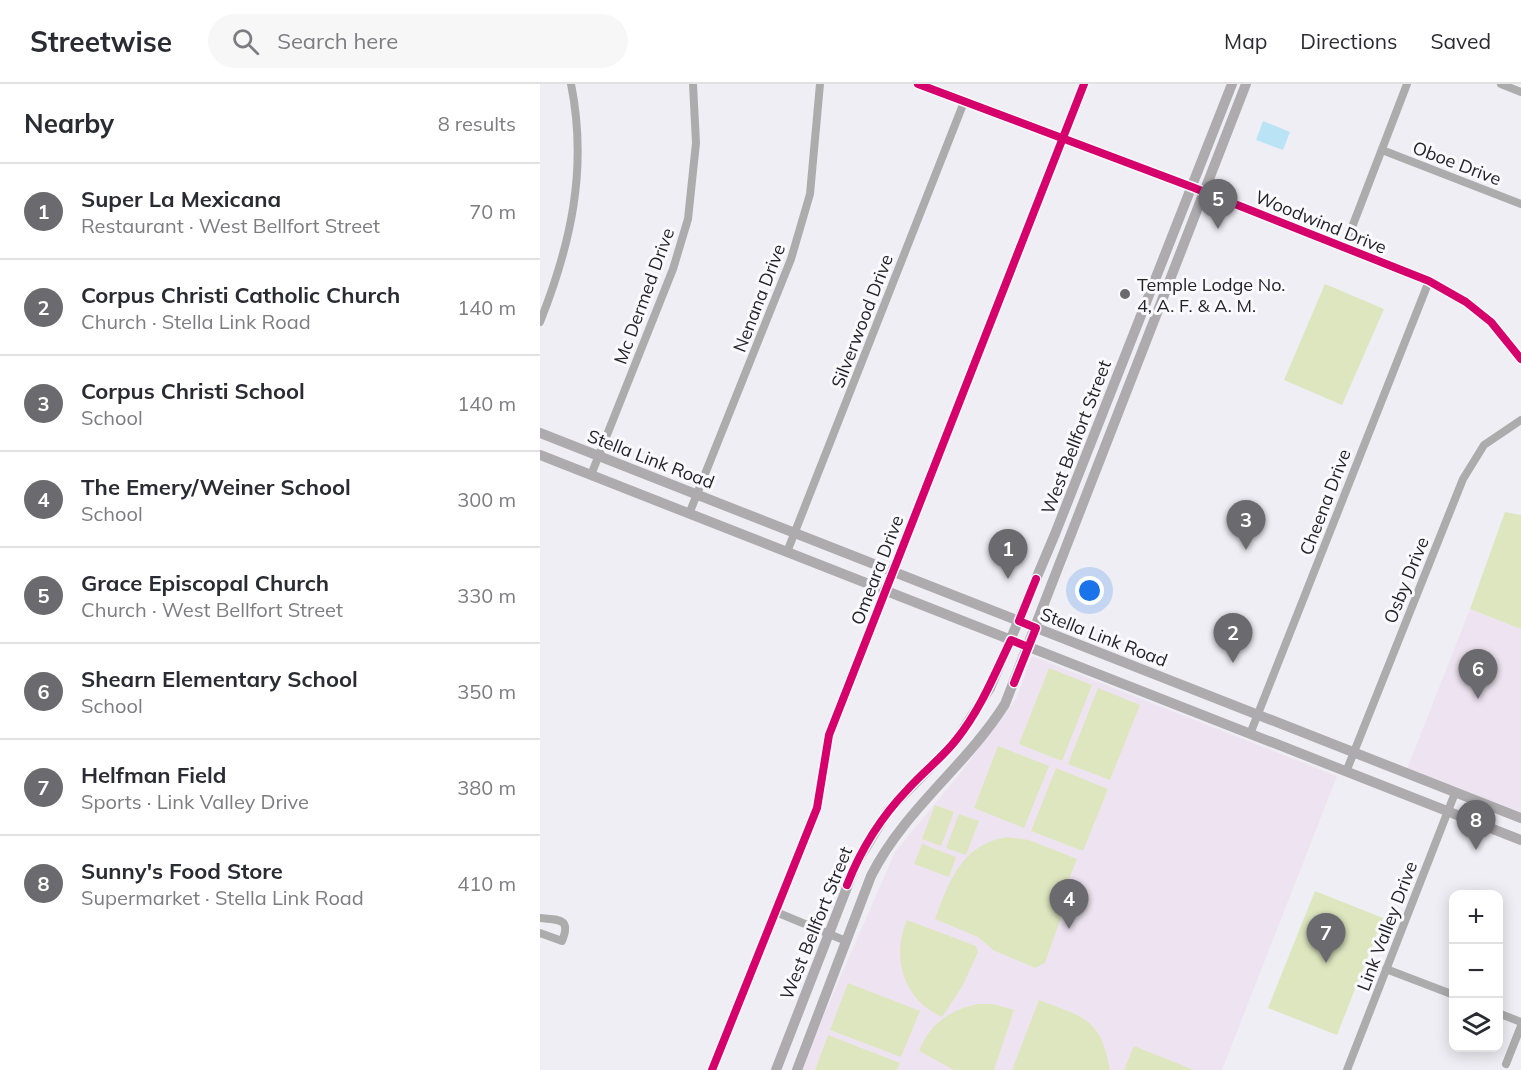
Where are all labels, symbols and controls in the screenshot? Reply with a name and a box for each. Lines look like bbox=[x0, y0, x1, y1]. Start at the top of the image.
search box bbox=[208, 14, 628, 68]
text: Streetwise bbox=[30, 24, 172, 59]
icon: search bbox=[229, 25, 262, 58]
text: Search here bbox=[277, 27, 398, 55]
text: Map bbox=[1224, 28, 1267, 54]
text: Directions bbox=[1300, 28, 1397, 54]
text: Saved bbox=[1430, 28, 1491, 54]
text: Nearby bbox=[24, 107, 114, 140]
text: 8 results bbox=[438, 111, 516, 136]
street label: Oboe Drive bbox=[1409, 136, 1505, 190]
pin: 5 bbox=[1198, 180, 1238, 229]
text: Super La Mexicana bbox=[81, 185, 281, 213]
street label: Woodwind Drive bbox=[1252, 185, 1390, 259]
text: 1 bbox=[38, 199, 50, 224]
text: 70 m bbox=[469, 199, 516, 224]
text: Restaurant · West Bellfort Street bbox=[81, 213, 380, 238]
street label: Mc Dermed Drive bbox=[609, 225, 679, 367]
street label: Nenana Drive bbox=[728, 241, 790, 355]
street label: Silverwood Drive bbox=[826, 251, 898, 391]
place label: Temple Lodge No. 4, A. F. & A. M. bbox=[1137, 273, 1285, 317]
text: Corpus Christi Catholic Church bbox=[81, 281, 400, 309]
marker: Temple Lodge No. 4, A. F. & A. M. bbox=[1118, 287, 1132, 301]
text: 2 bbox=[38, 295, 50, 320]
text: 140 m bbox=[457, 295, 516, 320]
text: Church · Stella Link Road bbox=[81, 309, 311, 334]
street label: West Bellfort Street bbox=[1036, 357, 1116, 517]
text: Corpus Christi School bbox=[81, 377, 305, 405]
text: 3 bbox=[38, 391, 50, 416]
text: 140 m bbox=[457, 391, 516, 416]
text: School bbox=[81, 405, 143, 430]
street label: Stella Link Road bbox=[584, 424, 718, 494]
street label: Cheena Drive bbox=[1294, 446, 1356, 558]
text: The Emery/Weiner School bbox=[81, 473, 351, 501]
text: 4 bbox=[38, 487, 50, 512]
text: 300 m bbox=[457, 487, 516, 512]
pin: 3 bbox=[1226, 500, 1266, 550]
text: School bbox=[81, 501, 143, 526]
street label: Omeara Drive bbox=[846, 512, 908, 628]
pin: 1 bbox=[988, 530, 1028, 579]
street label: Osby Drive bbox=[1378, 533, 1434, 627]
text: Grace Episcopal Church bbox=[81, 569, 329, 597]
your location bbox=[1075, 576, 1104, 605]
text: 5 bbox=[38, 583, 50, 608]
text: 330 m bbox=[457, 583, 516, 608]
text: Church · West Bellfort Street bbox=[81, 597, 343, 622]
street label: Stella Link Road bbox=[1037, 602, 1171, 672]
pin: 2 bbox=[1214, 614, 1252, 663]
pin: 6 bbox=[1458, 650, 1498, 699]
text: Shearn Elementary School bbox=[81, 665, 358, 693]
text: 6 bbox=[38, 679, 50, 704]
text: 350 m bbox=[457, 679, 516, 704]
text: School bbox=[81, 693, 143, 718]
text: Helfman Field bbox=[81, 761, 226, 789]
text: 7 bbox=[38, 775, 50, 800]
text: 380 m bbox=[457, 775, 516, 800]
text: Sports · Link Valley Drive bbox=[81, 789, 309, 814]
pin: 8 bbox=[1456, 800, 1496, 850]
street label: West Bellfort Street bbox=[775, 843, 857, 1003]
text: Sunny's Food Store bbox=[81, 857, 283, 885]
street label: Link Valley Drive bbox=[1352, 858, 1422, 994]
text: 8 bbox=[38, 871, 50, 896]
text: 410 m bbox=[457, 871, 516, 896]
pin: 4 bbox=[1050, 880, 1088, 929]
text: Supermarket · Stella Link Road bbox=[81, 885, 364, 910]
map controls bbox=[1449, 890, 1503, 1052]
button: + bbox=[1449, 890, 1503, 944]
pin: 7 bbox=[1306, 914, 1346, 963]
button: − bbox=[1449, 944, 1503, 998]
button: layers bbox=[1449, 998, 1503, 1052]

